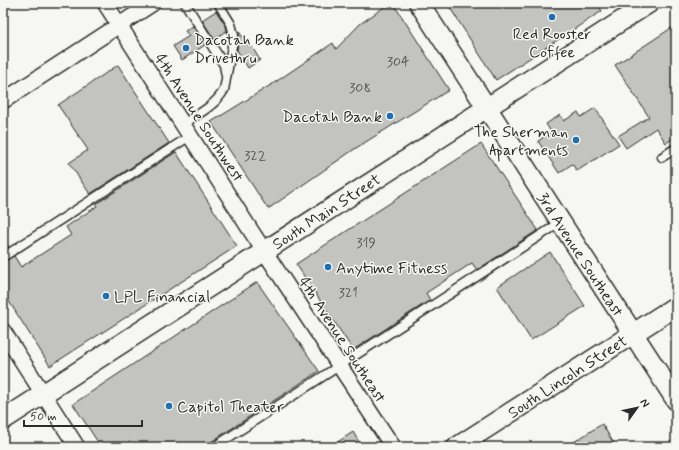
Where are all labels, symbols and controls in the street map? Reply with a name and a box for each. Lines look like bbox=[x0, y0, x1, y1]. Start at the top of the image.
marker: Red Rooster Coffee bbox=[547, 12, 557, 22]
place label: Red Rooster Coffee bbox=[513, 24, 591, 63]
place label: Dacotah Bank Drivethru bbox=[194, 30, 294, 69]
marker: Dacotah Bank Drivethru bbox=[181, 43, 191, 53]
street label: 4th Avenue Southwest bbox=[149, 50, 248, 186]
house number: 304 bbox=[387, 53, 409, 71]
house number: 308 bbox=[349, 79, 371, 97]
place label: Dacotah Bank bbox=[282, 107, 382, 128]
marker: Dacotah Bank bbox=[385, 111, 395, 121]
place label: The Sherman Apartments bbox=[474, 122, 568, 162]
marker: The Sherman Apartments bbox=[571, 135, 581, 145]
house number: 322 bbox=[244, 147, 266, 165]
street label: South Main Street bbox=[269, 169, 385, 255]
street label: 3rd Avenue Southeast bbox=[532, 189, 628, 321]
house number: 319 bbox=[356, 234, 376, 252]
place label: Anytime Fitness bbox=[336, 258, 447, 279]
marker: Anytime Fitness bbox=[323, 262, 333, 272]
street label: 4th Avenue Southeast bbox=[293, 273, 390, 407]
house number: 321 bbox=[338, 284, 358, 302]
place label: LPL Financial bbox=[114, 287, 210, 308]
marker: LPL Financial bbox=[101, 291, 111, 301]
street label: South Lincoln Street bbox=[504, 331, 632, 424]
north arrow bbox=[617, 388, 657, 428]
text: N bbox=[637, 396, 652, 410]
place label: Capitol Theater bbox=[177, 397, 284, 418]
marker: Capitol Theater bbox=[164, 401, 174, 411]
scale bar bbox=[24, 402, 142, 428]
text: 50 m bbox=[30, 409, 57, 425]

